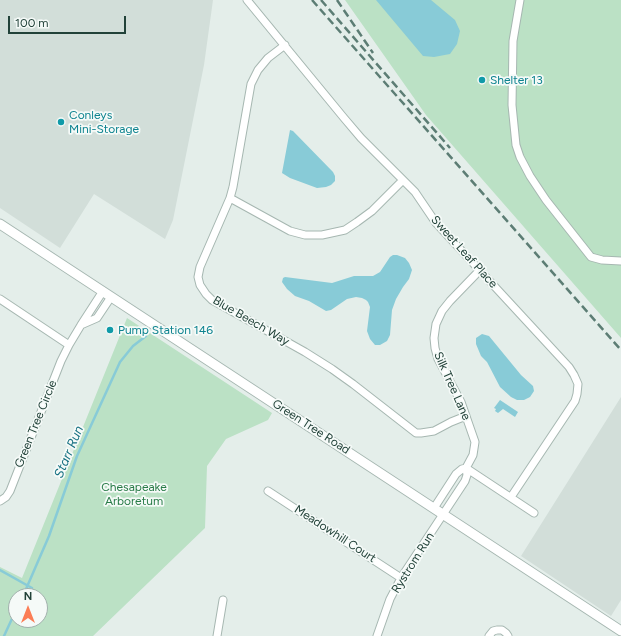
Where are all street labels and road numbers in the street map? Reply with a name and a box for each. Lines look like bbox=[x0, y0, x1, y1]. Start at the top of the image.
street label: Sweet Leaf Place bbox=[428, 213, 500, 291]
street label: Blue Beech Way bbox=[210, 293, 292, 349]
street label: Silk Tree Lane bbox=[431, 350, 473, 422]
street label: Green Tree Circle bbox=[12, 378, 60, 470]
street label: Green Tree Road bbox=[269, 397, 353, 457]
street label: Meadowhill Court bbox=[291, 502, 379, 566]
street label: Rystrom Run bbox=[389, 530, 437, 596]

